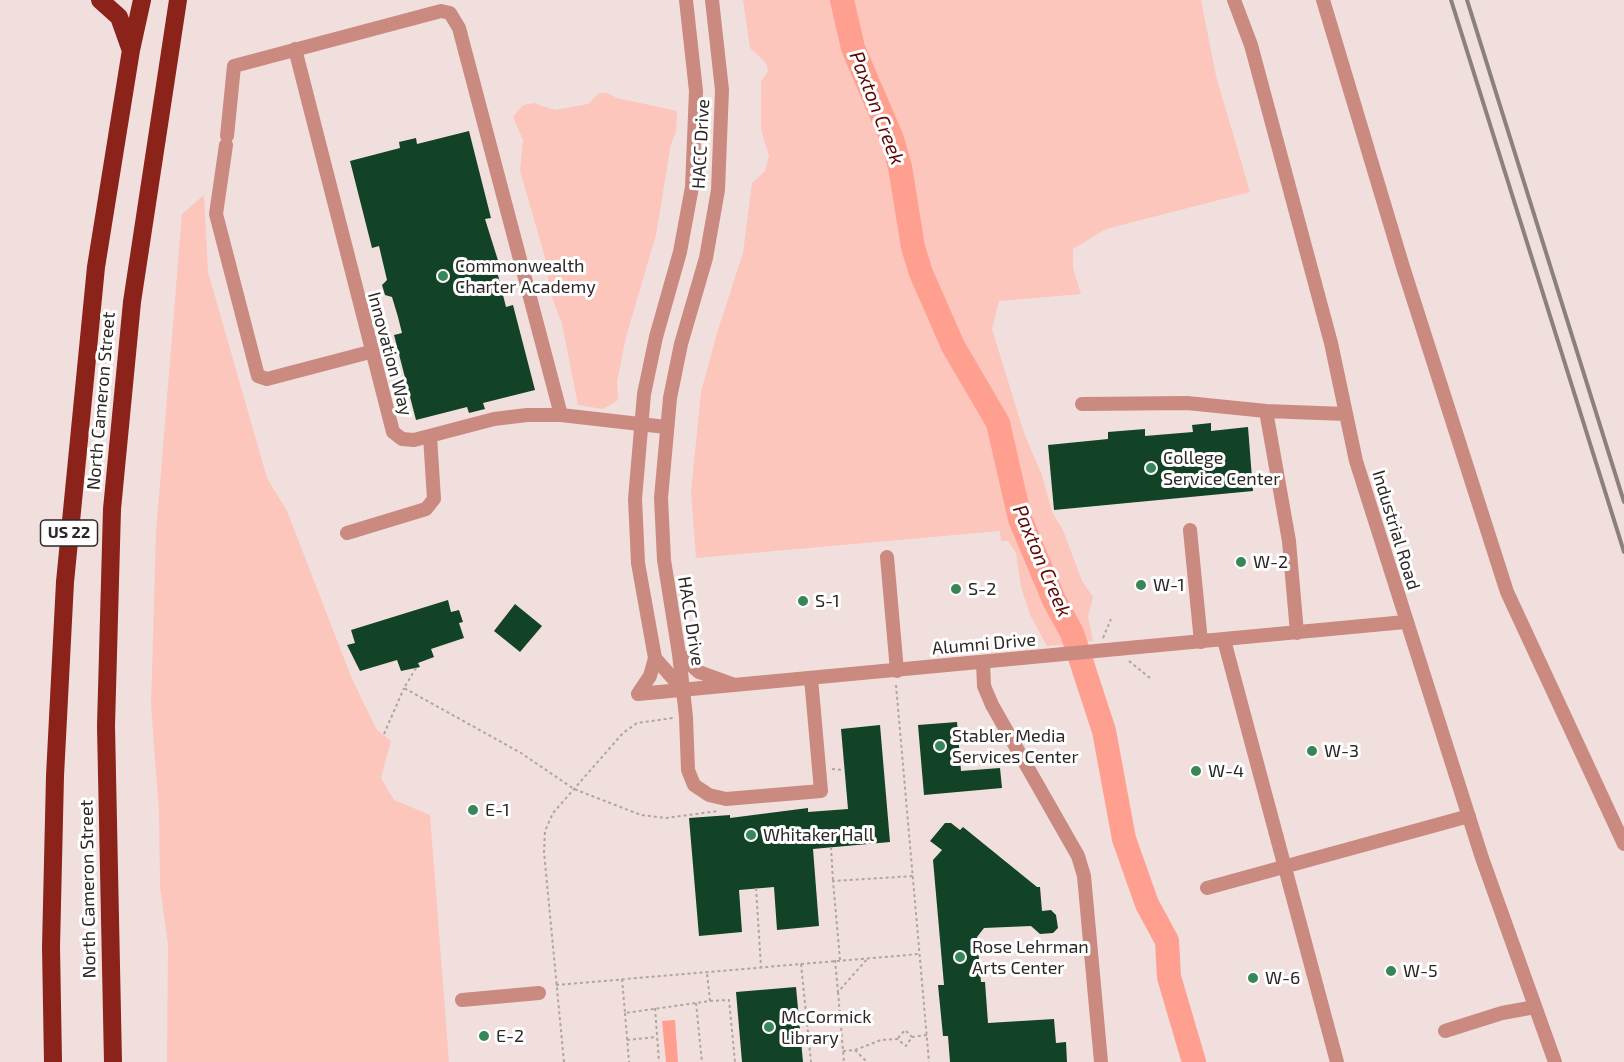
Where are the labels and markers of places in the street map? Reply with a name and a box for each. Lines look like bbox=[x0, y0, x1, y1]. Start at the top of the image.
place label: Commonwealth Charter Academy bbox=[455, 255, 596, 298]
marker: Commonwealth Charter Academy bbox=[436, 269, 450, 283]
place label: College Service Center bbox=[1163, 447, 1280, 490]
marker: College Service Center bbox=[1144, 461, 1158, 475]
place label: W-2 bbox=[1253, 551, 1288, 573]
marker: W-2 bbox=[1234, 555, 1248, 569]
place label: W-1 bbox=[1153, 574, 1185, 596]
place label: S-2 bbox=[968, 578, 996, 600]
marker: W-1 bbox=[1134, 578, 1148, 592]
marker: S-2 bbox=[949, 582, 963, 596]
place label: S-1 bbox=[815, 590, 840, 612]
marker: S-1 bbox=[796, 594, 810, 608]
place label: Stabler Media Services Center bbox=[952, 725, 1079, 768]
marker: Stabler Media Services Center bbox=[933, 739, 947, 753]
place label: W-3 bbox=[1324, 740, 1359, 762]
marker: W-3 bbox=[1305, 744, 1319, 758]
place label: W-4 bbox=[1208, 760, 1244, 782]
marker: W-4 bbox=[1189, 764, 1203, 778]
place label: E-1 bbox=[485, 799, 510, 821]
marker: E-1 bbox=[466, 803, 480, 817]
place label: Whitaker Hall bbox=[763, 824, 874, 846]
marker: Whitaker Hall bbox=[744, 828, 758, 842]
place label: Rose Lehrman Arts Center bbox=[972, 936, 1089, 978]
marker: Rose Lehrman Arts Center bbox=[953, 950, 967, 964]
place label: W-5 bbox=[1403, 960, 1438, 982]
marker: W-5 bbox=[1384, 964, 1398, 978]
place label: W-6 bbox=[1265, 967, 1300, 989]
marker: W-6 bbox=[1246, 971, 1260, 985]
place label: McCormick Library bbox=[781, 1006, 871, 1048]
marker: McCormick Library bbox=[762, 1020, 776, 1034]
place label: E-2 bbox=[496, 1025, 524, 1047]
marker: E-2 bbox=[477, 1029, 491, 1043]

